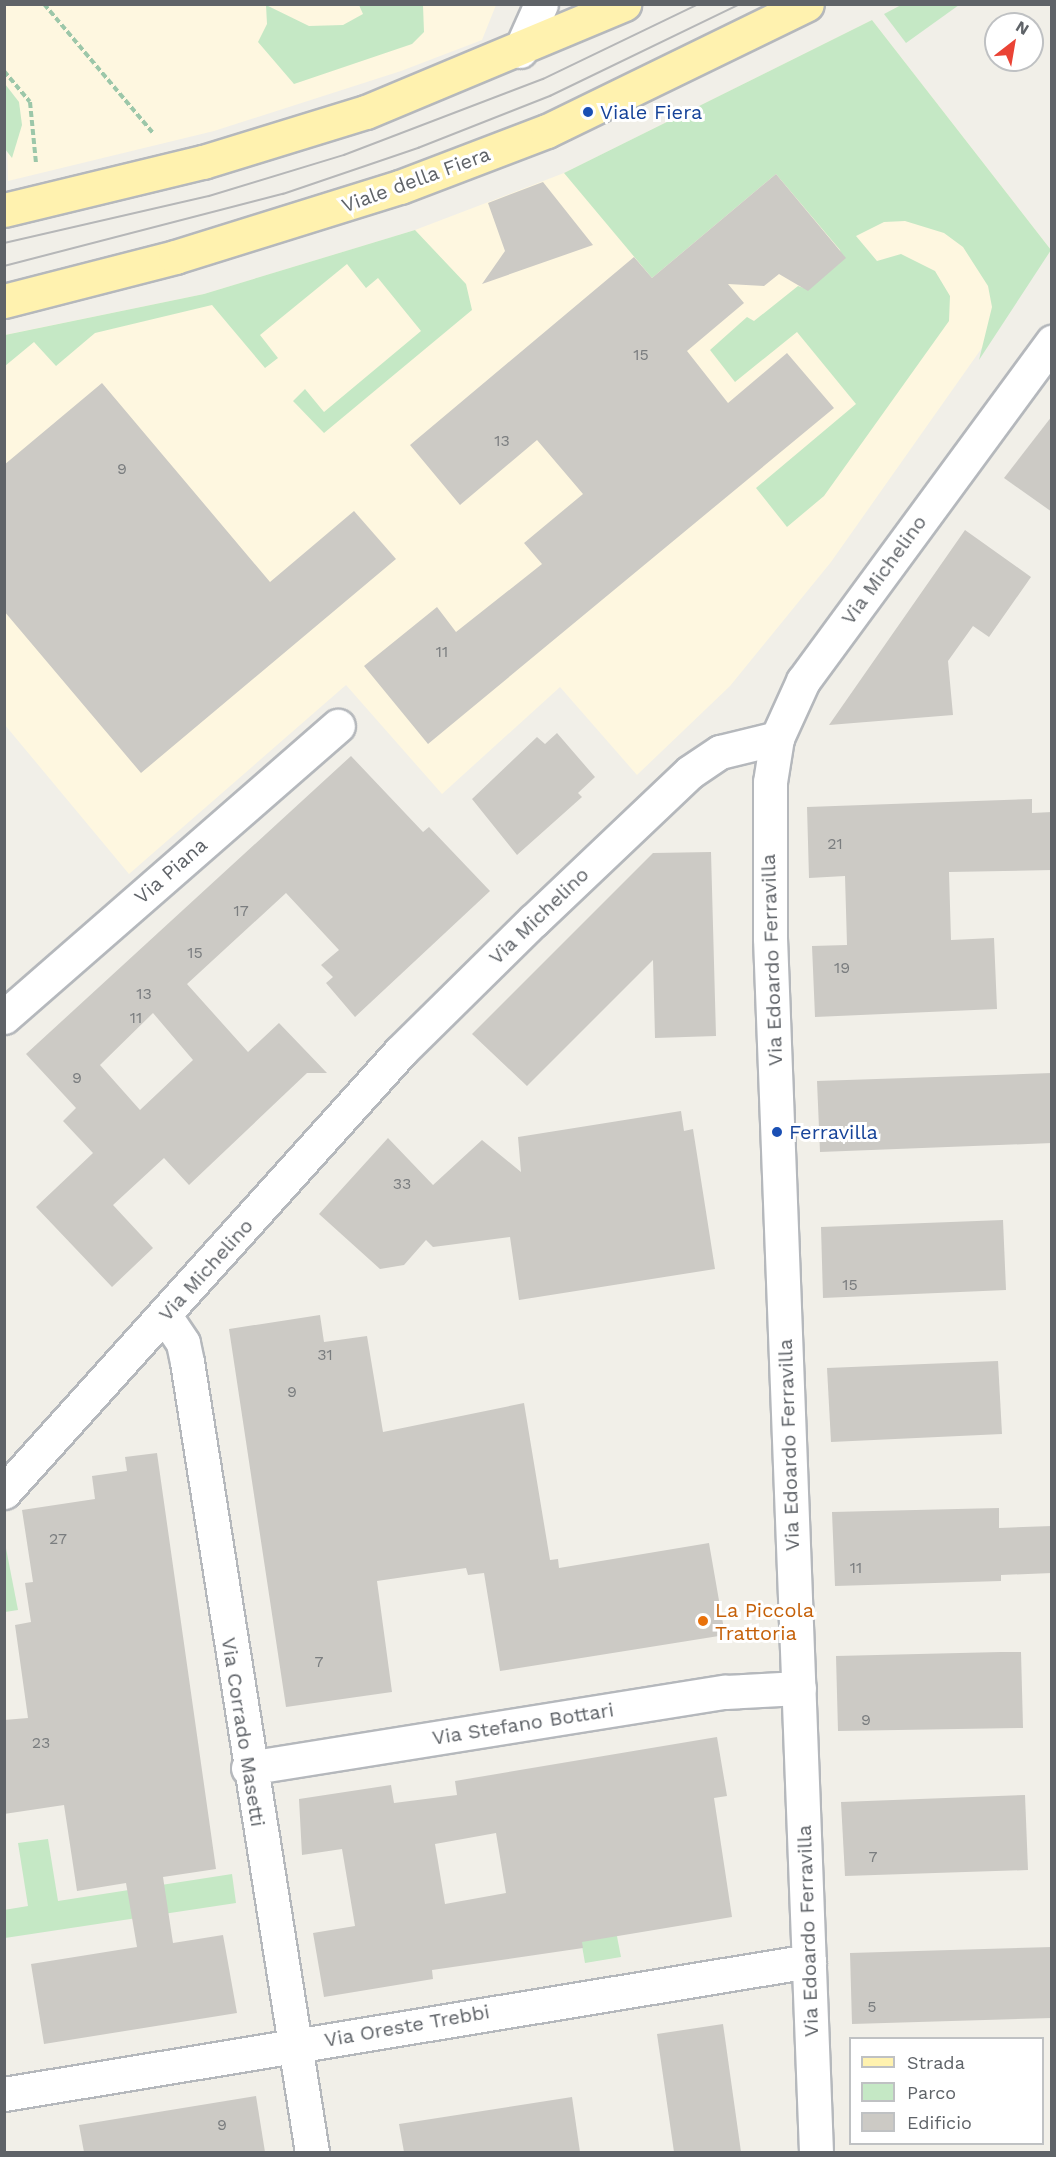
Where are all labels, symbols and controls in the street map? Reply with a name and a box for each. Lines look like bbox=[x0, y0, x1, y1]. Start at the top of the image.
north arrow bbox=[984, 12, 1044, 72]
text: N bbox=[1013, 17, 1032, 39]
place label: Viale Fiera bbox=[600, 100, 702, 124]
marker: Viale Fiera bbox=[581, 105, 595, 119]
street label: Viale della Fiera bbox=[338, 142, 494, 218]
house number: 15 bbox=[633, 345, 649, 365]
house number: 13 bbox=[494, 431, 510, 451]
house number: 9 bbox=[117, 459, 127, 479]
street label: Via Michelino bbox=[836, 510, 932, 630]
house number: 11 bbox=[436, 642, 448, 662]
street label: Via Piana bbox=[130, 833, 212, 909]
house number: 21 bbox=[827, 834, 843, 854]
street label: Via Edoardo Ferravilla bbox=[756, 853, 788, 1067]
street label: Via Michelino bbox=[484, 862, 594, 970]
house number: 17 bbox=[233, 901, 249, 921]
house number: 15 bbox=[187, 943, 203, 963]
house number: 19 bbox=[834, 958, 850, 978]
house number: 13 bbox=[136, 984, 152, 1004]
house number: 11 bbox=[130, 1008, 142, 1028]
house number: 9 bbox=[72, 1068, 82, 1088]
place label: Ferravilla bbox=[789, 1120, 878, 1144]
marker: Ferravilla bbox=[770, 1125, 784, 1139]
house number: 33 bbox=[393, 1174, 411, 1194]
street label: Via Michelino bbox=[154, 1214, 258, 1326]
house number: 15 bbox=[842, 1275, 858, 1295]
street label: Via Edoardo Ferravilla bbox=[773, 1338, 805, 1552]
house number: 31 bbox=[317, 1345, 333, 1365]
house number: 9 bbox=[287, 1382, 297, 1402]
house number: 27 bbox=[49, 1529, 67, 1549]
house number: 11 bbox=[850, 1558, 862, 1578]
place label: La Piccola Trattoria bbox=[715, 1598, 814, 1645]
marker: La Piccola Trattoria bbox=[696, 1614, 710, 1628]
street label: Via Corrado Masetti bbox=[216, 1635, 270, 1829]
house number: 7 bbox=[315, 1652, 323, 1672]
street label: Via Stefano Bottari bbox=[430, 1698, 616, 1750]
house number: 9 bbox=[861, 1710, 871, 1730]
house number: 23 bbox=[32, 1733, 50, 1753]
street label: Via Edoardo Ferravilla bbox=[792, 1824, 824, 2038]
house number: 7 bbox=[869, 1847, 877, 1867]
house number: 5 bbox=[867, 1997, 877, 2017]
street label: Via Oreste Trebbi bbox=[322, 2000, 492, 2052]
legend bbox=[849, 2037, 1044, 2145]
text: Strada bbox=[907, 2052, 965, 2073]
text: Parco bbox=[907, 2082, 956, 2103]
text: Edificio bbox=[907, 2112, 972, 2133]
house number: 9 bbox=[217, 2115, 227, 2135]

